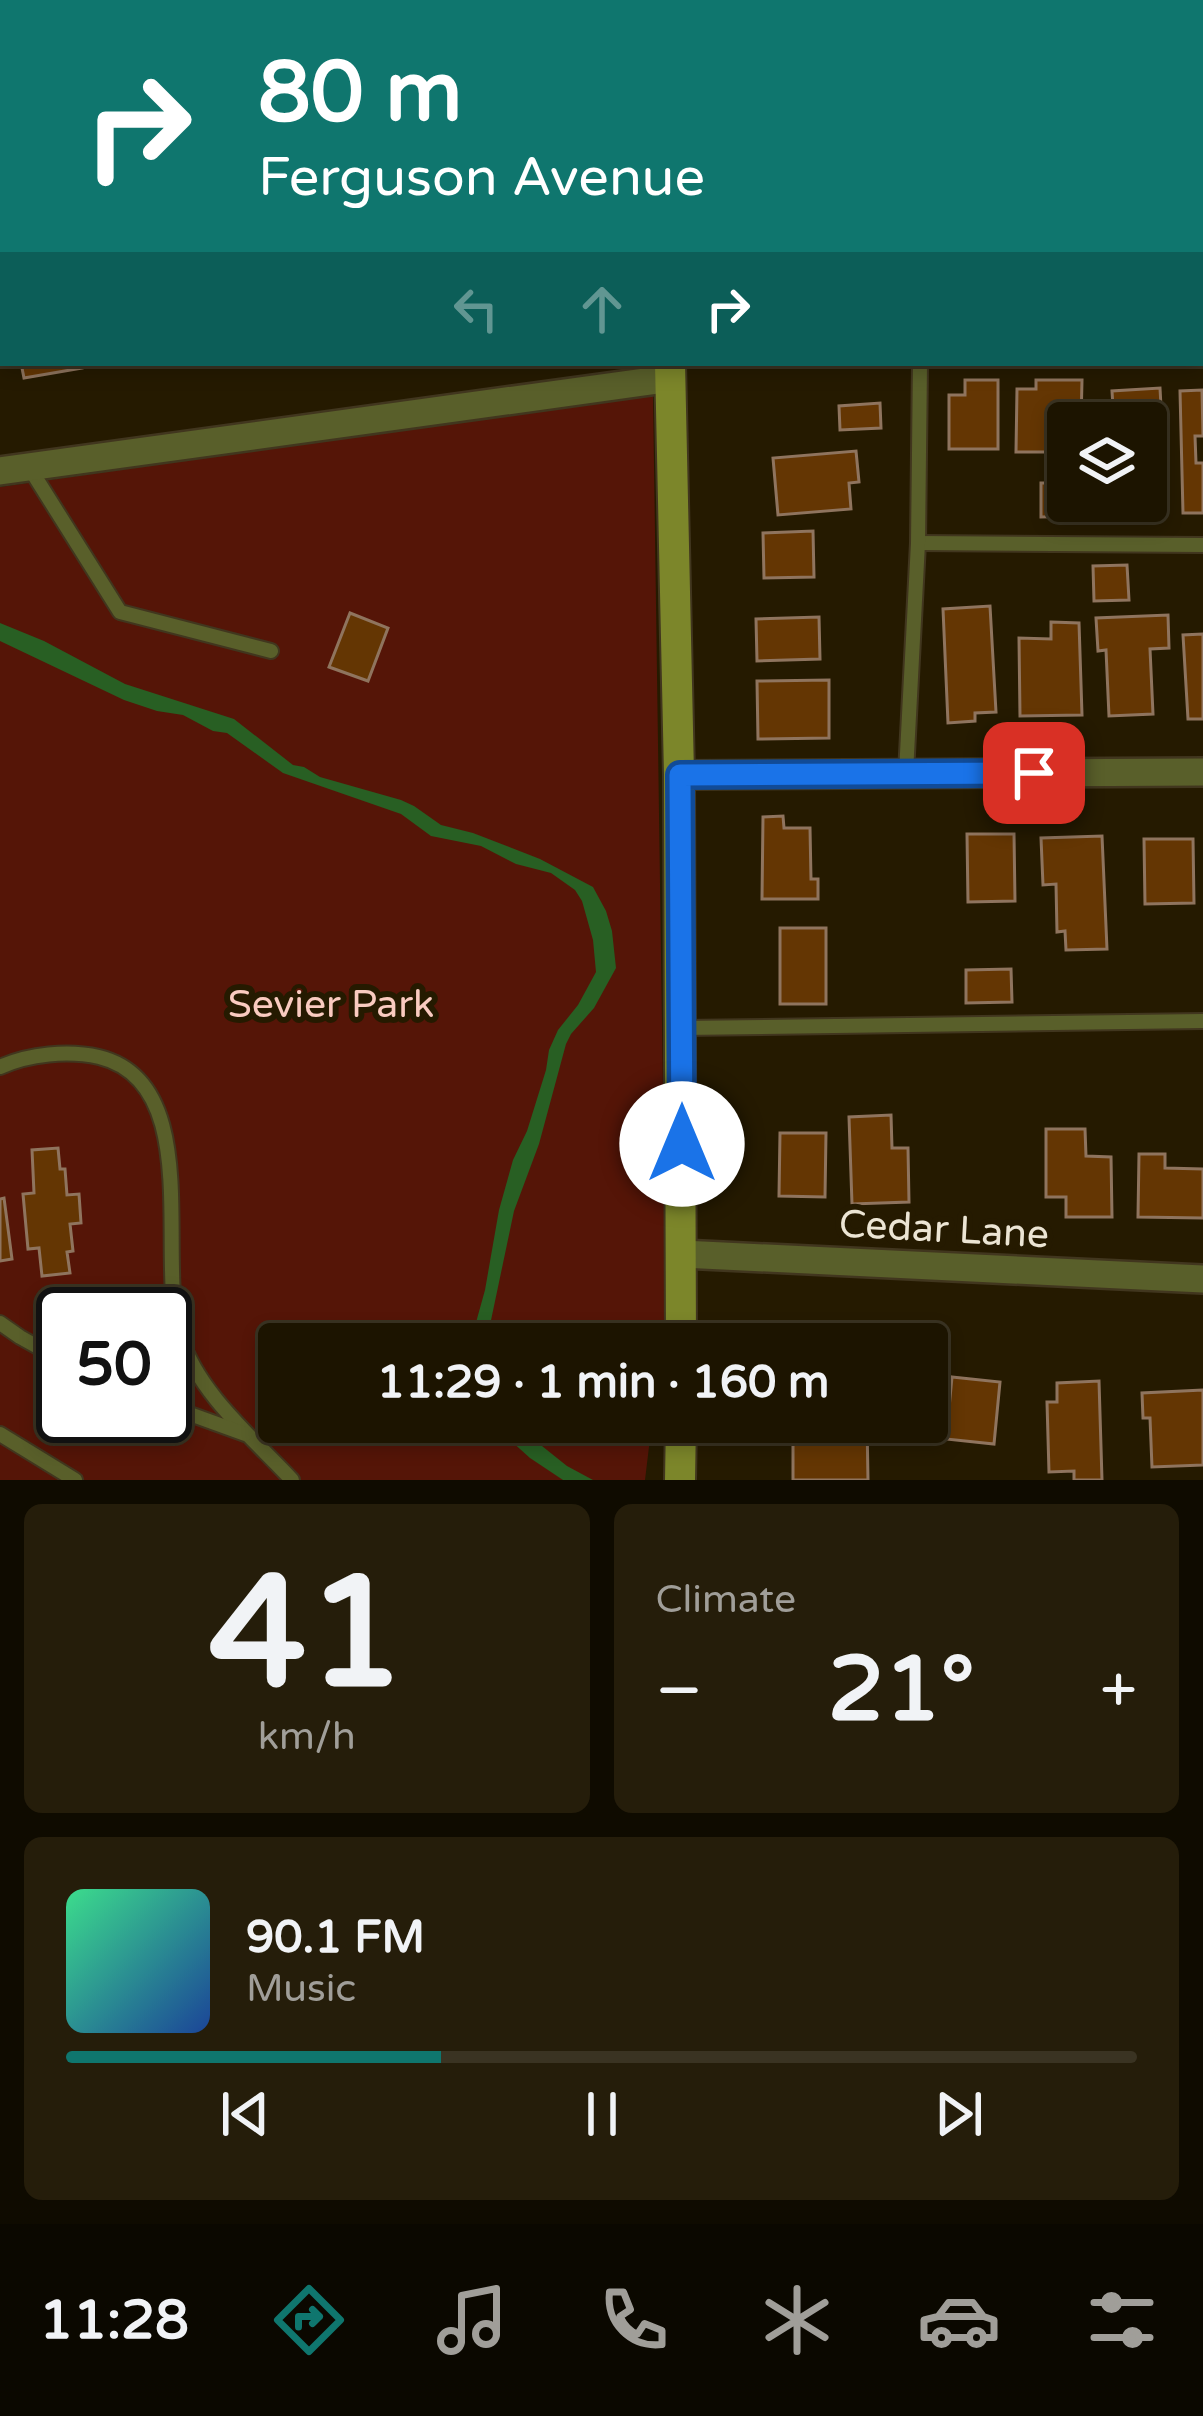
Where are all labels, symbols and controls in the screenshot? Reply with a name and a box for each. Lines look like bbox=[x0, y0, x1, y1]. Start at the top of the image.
text: 80 m bbox=[258, 43, 462, 144]
icon: right bbox=[60, 48, 216, 204]
text: Ferguson Avenue bbox=[258, 145, 705, 210]
icon: left bbox=[443, 276, 509, 342]
icon: ahead bbox=[569, 276, 635, 342]
icon: right bbox=[695, 276, 761, 342]
map controls bbox=[1047, 402, 1167, 522]
button: layers bbox=[1047, 402, 1167, 522]
pin bbox=[983, 722, 1085, 824]
icon: arrive bbox=[1001, 740, 1067, 806]
park label: Sevier Park bbox=[228, 981, 434, 1028]
position arrow bbox=[619, 1081, 745, 1207]
street label: Cedar Lane bbox=[838, 1201, 1050, 1258]
speed limit sign: 50 bbox=[36, 1287, 192, 1443]
text: 11:29 · 1 min · 160 m bbox=[377, 1356, 829, 1410]
text: 41 bbox=[209, 1541, 405, 1729]
text: Climate bbox=[656, 1576, 796, 1623]
text: 21° bbox=[828, 1636, 975, 1745]
text: − bbox=[656, 1651, 703, 1731]
text: + bbox=[1100, 1651, 1137, 1731]
text: km/h bbox=[258, 1713, 356, 1760]
text: 90.1 FM bbox=[246, 1911, 425, 1965]
text: Music bbox=[246, 1965, 356, 2012]
icon: previous bbox=[212, 2081, 278, 2147]
icon: pause bbox=[569, 2081, 635, 2147]
icon: next bbox=[926, 2081, 992, 2147]
icon: directions bbox=[267, 2278, 351, 2362]
icon: music bbox=[430, 2278, 514, 2362]
icon: phone bbox=[592, 2278, 676, 2362]
icon: climate bbox=[755, 2278, 839, 2362]
icon: car bbox=[917, 2278, 1001, 2362]
icon: filters bbox=[1080, 2278, 1164, 2362]
text: 11:28 bbox=[39, 2288, 189, 2353]

